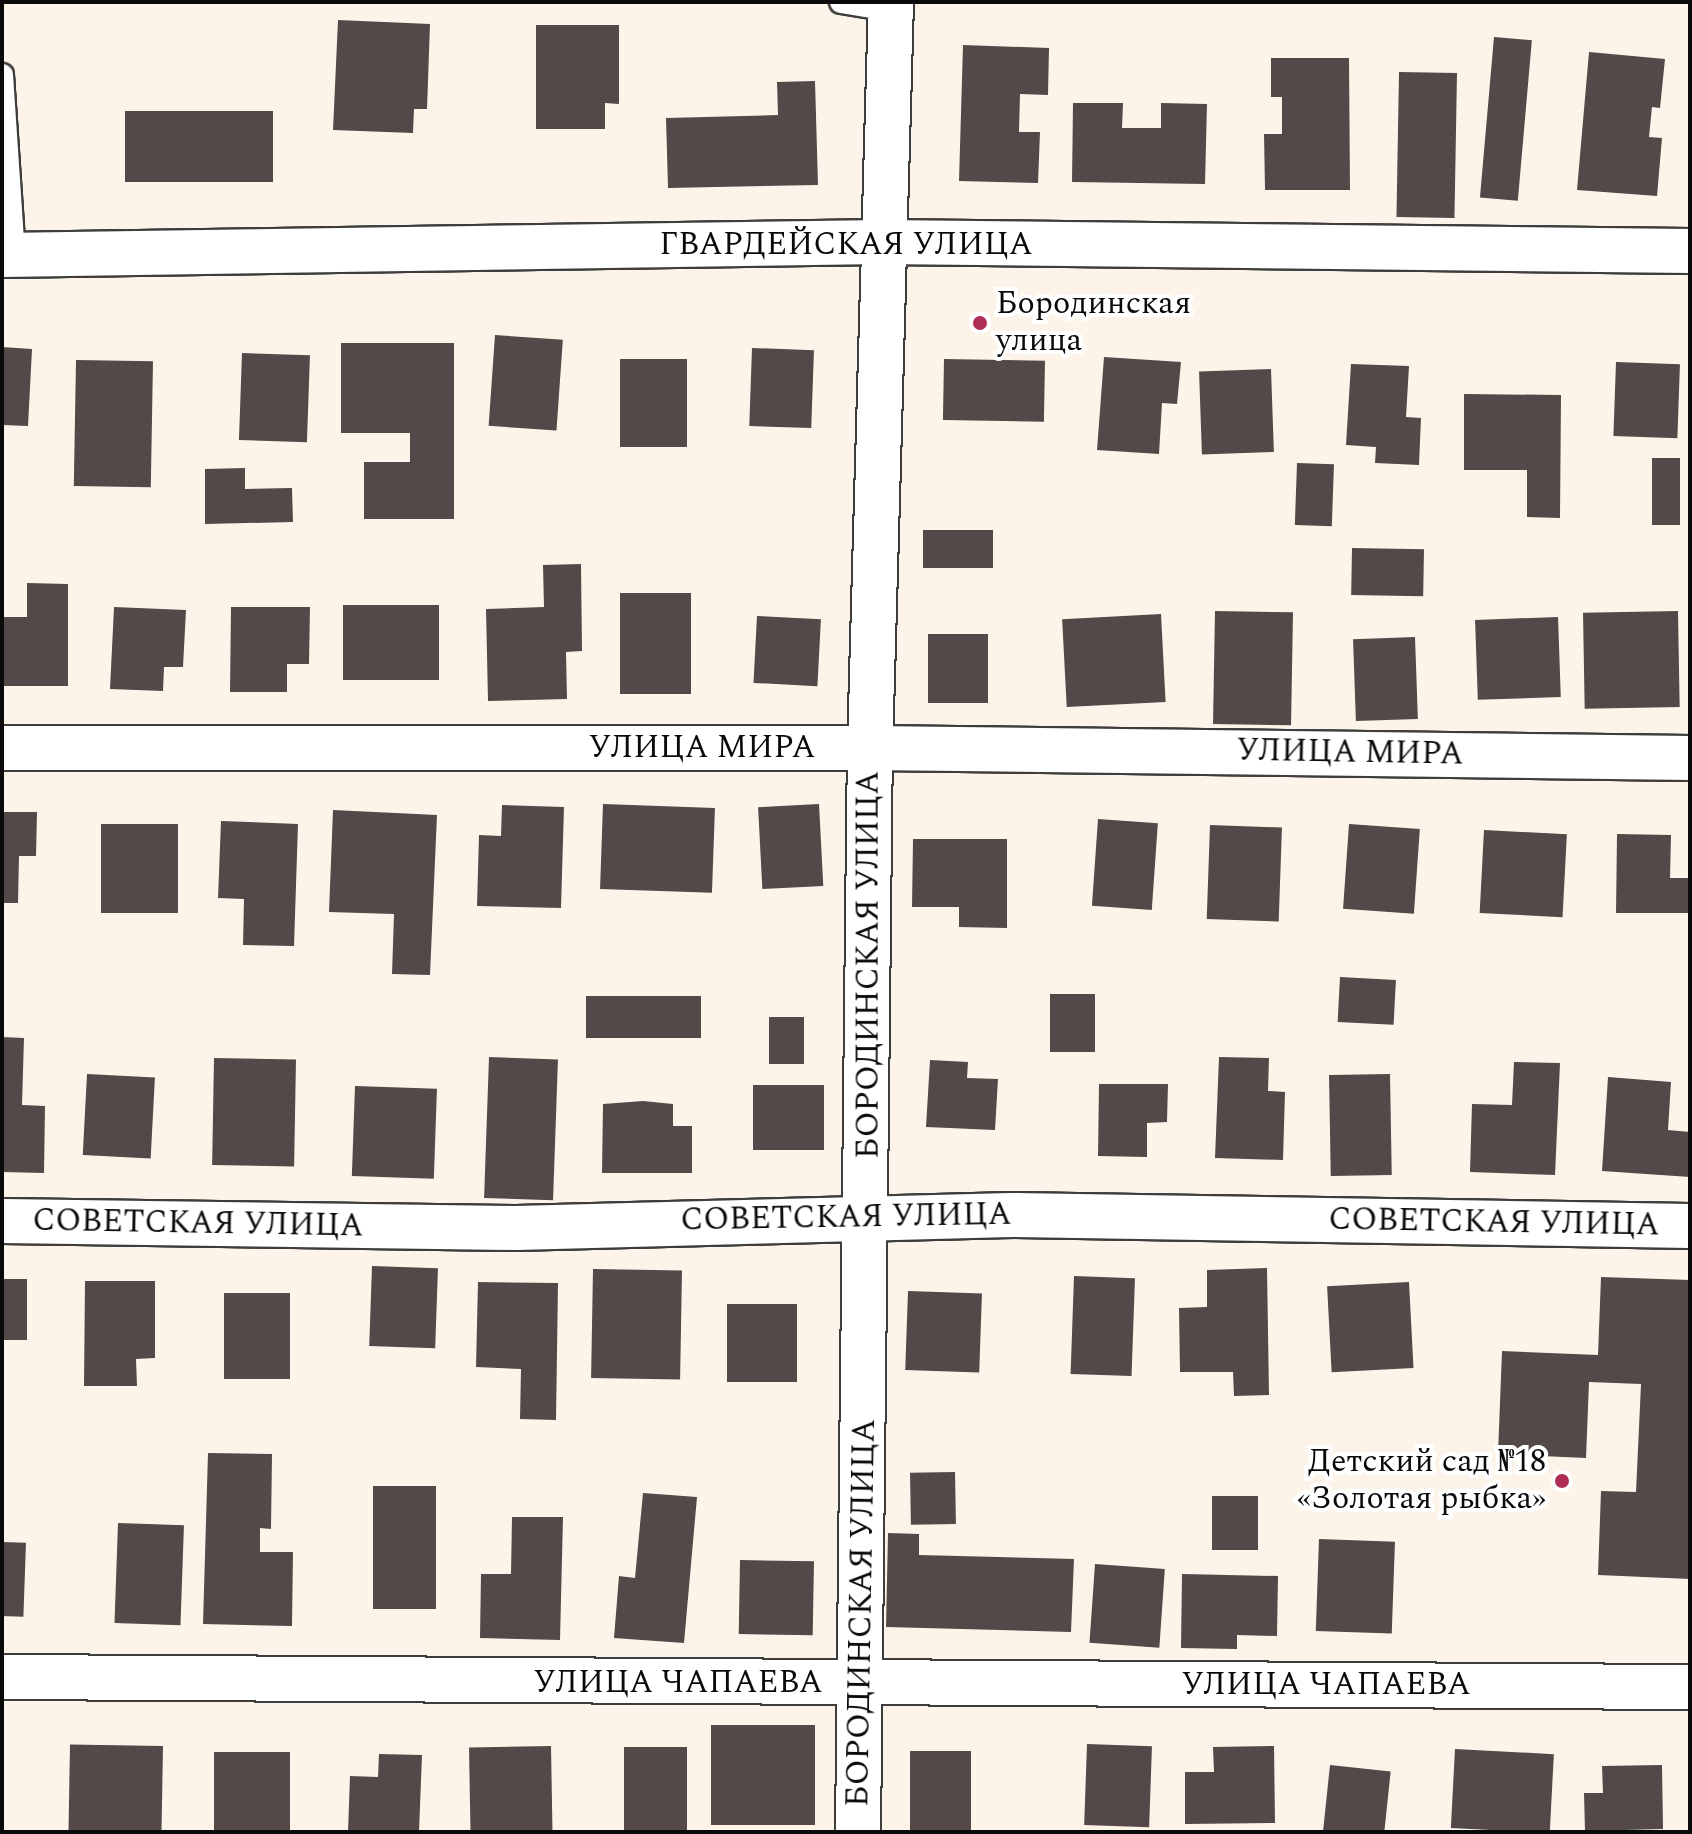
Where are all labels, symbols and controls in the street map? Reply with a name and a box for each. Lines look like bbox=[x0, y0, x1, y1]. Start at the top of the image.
street label: ГВАРДЕЙСКАЯ УЛИЦА bbox=[659, 226, 1033, 264]
place label: Бородинская улица bbox=[996, 286, 1191, 361]
marker: Бородинская улица bbox=[971, 314, 989, 332]
street label: УЛИЦА МИРА bbox=[588, 729, 816, 767]
street label: УЛИЦА МИРА bbox=[1236, 732, 1464, 774]
street label: БОРОДИНСКАЯ УЛИЦА bbox=[850, 771, 888, 1159]
street label: СОВЕТСКАЯ УЛИЦА bbox=[680, 1196, 1012, 1240]
street label: СОВЕТСКАЯ УЛИЦА bbox=[1328, 1201, 1660, 1245]
street label: СОВЕТСКАЯ УЛИЦА bbox=[32, 1202, 364, 1246]
street label: БОРОДИНСКАЯ УЛИЦА bbox=[839, 1419, 885, 1807]
place label: Детский сад №18 «Золотая рыбка» bbox=[1297, 1444, 1546, 1519]
marker: Детский сад №18 «Золотая рыбка» bbox=[1553, 1472, 1571, 1490]
street label: УЛИЦА ЧАПАЕВА bbox=[533, 1664, 823, 1702]
street label: УЛИЦА ЧАПАЕВА bbox=[1181, 1666, 1471, 1704]

